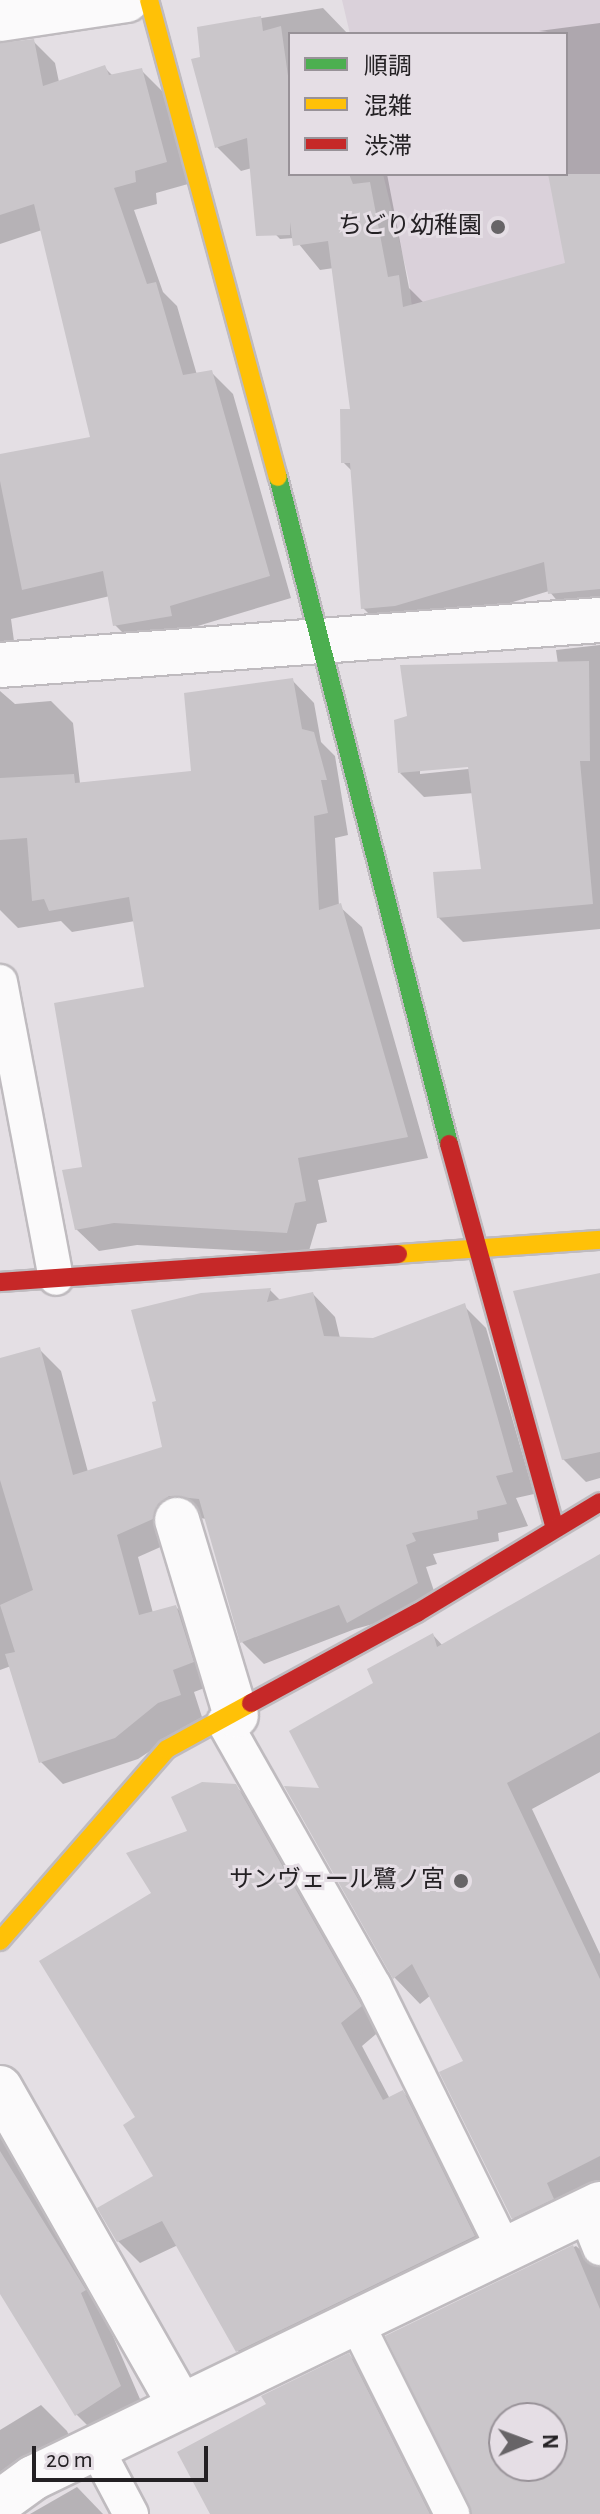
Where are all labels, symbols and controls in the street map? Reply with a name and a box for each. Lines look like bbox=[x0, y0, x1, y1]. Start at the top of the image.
legend bbox=[288, 32, 568, 176]
text: 順調 bbox=[364, 55, 412, 79]
text: 混雑 bbox=[364, 95, 412, 119]
text: 渋滞 bbox=[364, 135, 412, 159]
place label: ちどり幼稚園 bbox=[338, 213, 482, 241]
marker: ちどり幼稚園 bbox=[489, 218, 507, 236]
place label: サンヴェール鷺ノ宮 bbox=[229, 1867, 445, 1895]
marker: サンヴェール鷺ノ宮 bbox=[452, 1872, 470, 1890]
north arrow bbox=[488, 2402, 568, 2482]
scale bar bbox=[36, 2430, 212, 2480]
text: N bbox=[539, 2434, 561, 2449]
text: 20 m bbox=[46, 2448, 93, 2472]

